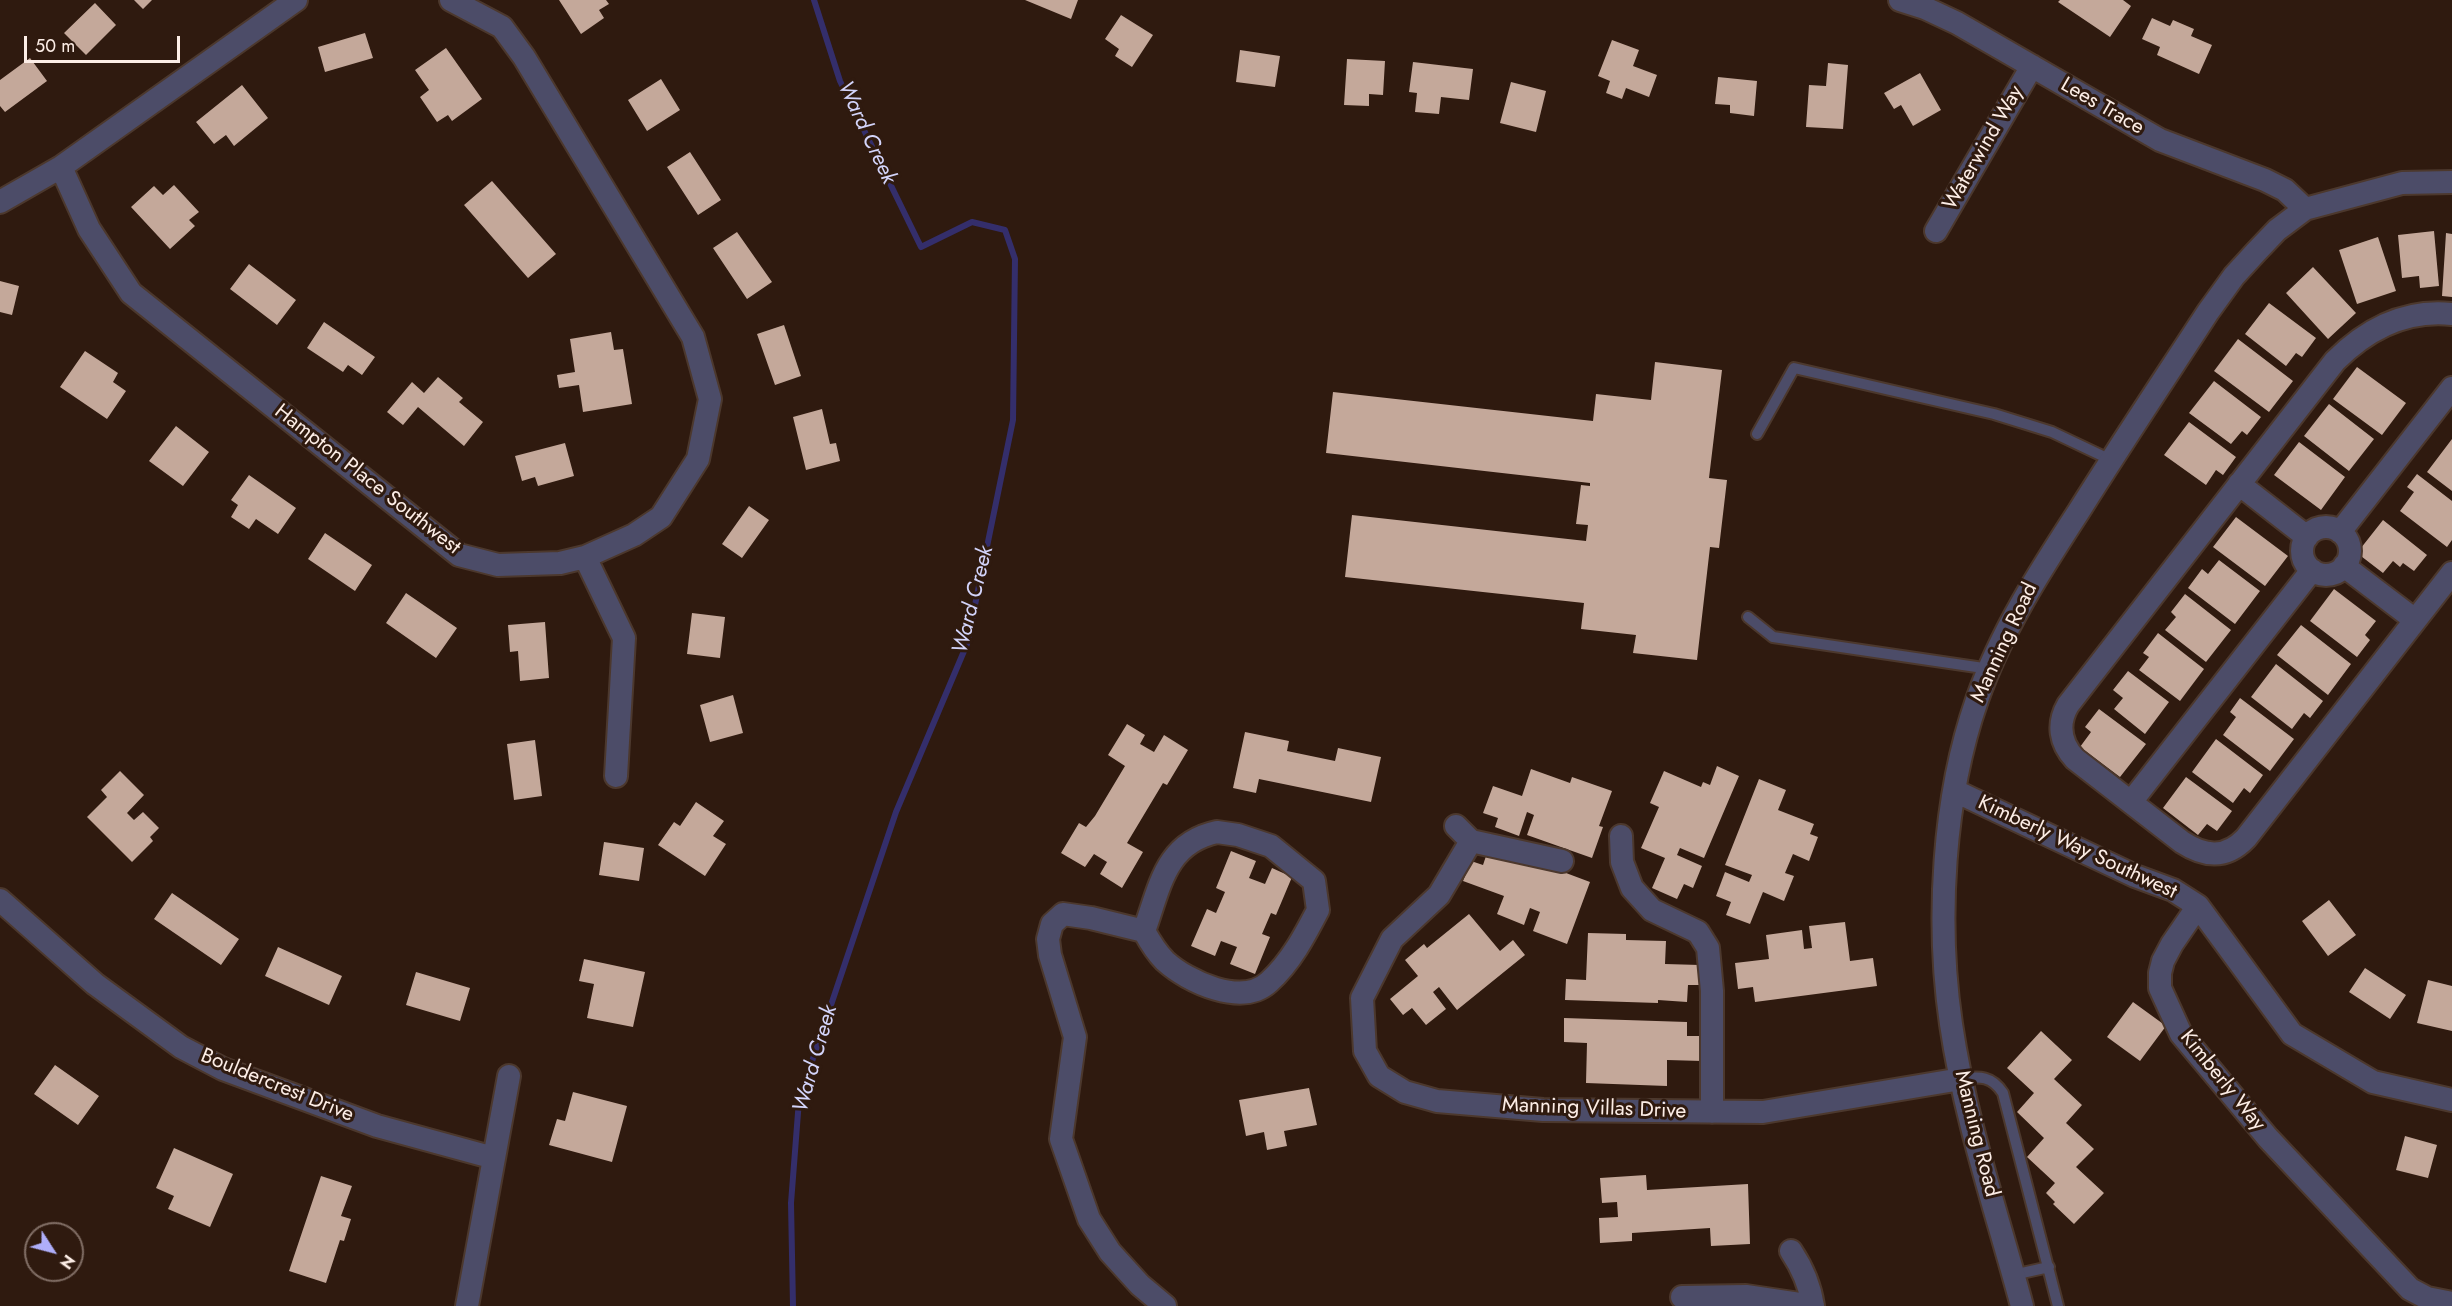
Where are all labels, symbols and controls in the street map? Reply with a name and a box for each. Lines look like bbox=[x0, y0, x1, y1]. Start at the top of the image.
scale bar bbox=[27, 24, 183, 62]
text: 50 m bbox=[35, 33, 75, 59]
street label: Lees Trace bbox=[2056, 73, 2148, 141]
water label: Ward Creek bbox=[831, 77, 901, 189]
street label: Waterwind Way bbox=[1938, 81, 2030, 215]
street label: Hampton Place Southwest bbox=[269, 400, 465, 560]
water label: Ward Creek bbox=[948, 543, 1000, 657]
street label: Manning Road bbox=[1966, 579, 2044, 707]
street label: Kimberly Way Southwest bbox=[1974, 791, 2180, 905]
water label: Ward Creek bbox=[788, 1002, 844, 1116]
street label: Kimberly Way bbox=[2174, 1026, 2270, 1136]
street label: Bouldercrest Drive bbox=[197, 1044, 357, 1128]
street label: Manning Road bbox=[1948, 1068, 2004, 1200]
street label: Manning Villas Drive bbox=[1501, 1093, 1687, 1125]
north arrow bbox=[24, 1222, 84, 1282]
text: N bbox=[54, 1250, 80, 1274]

